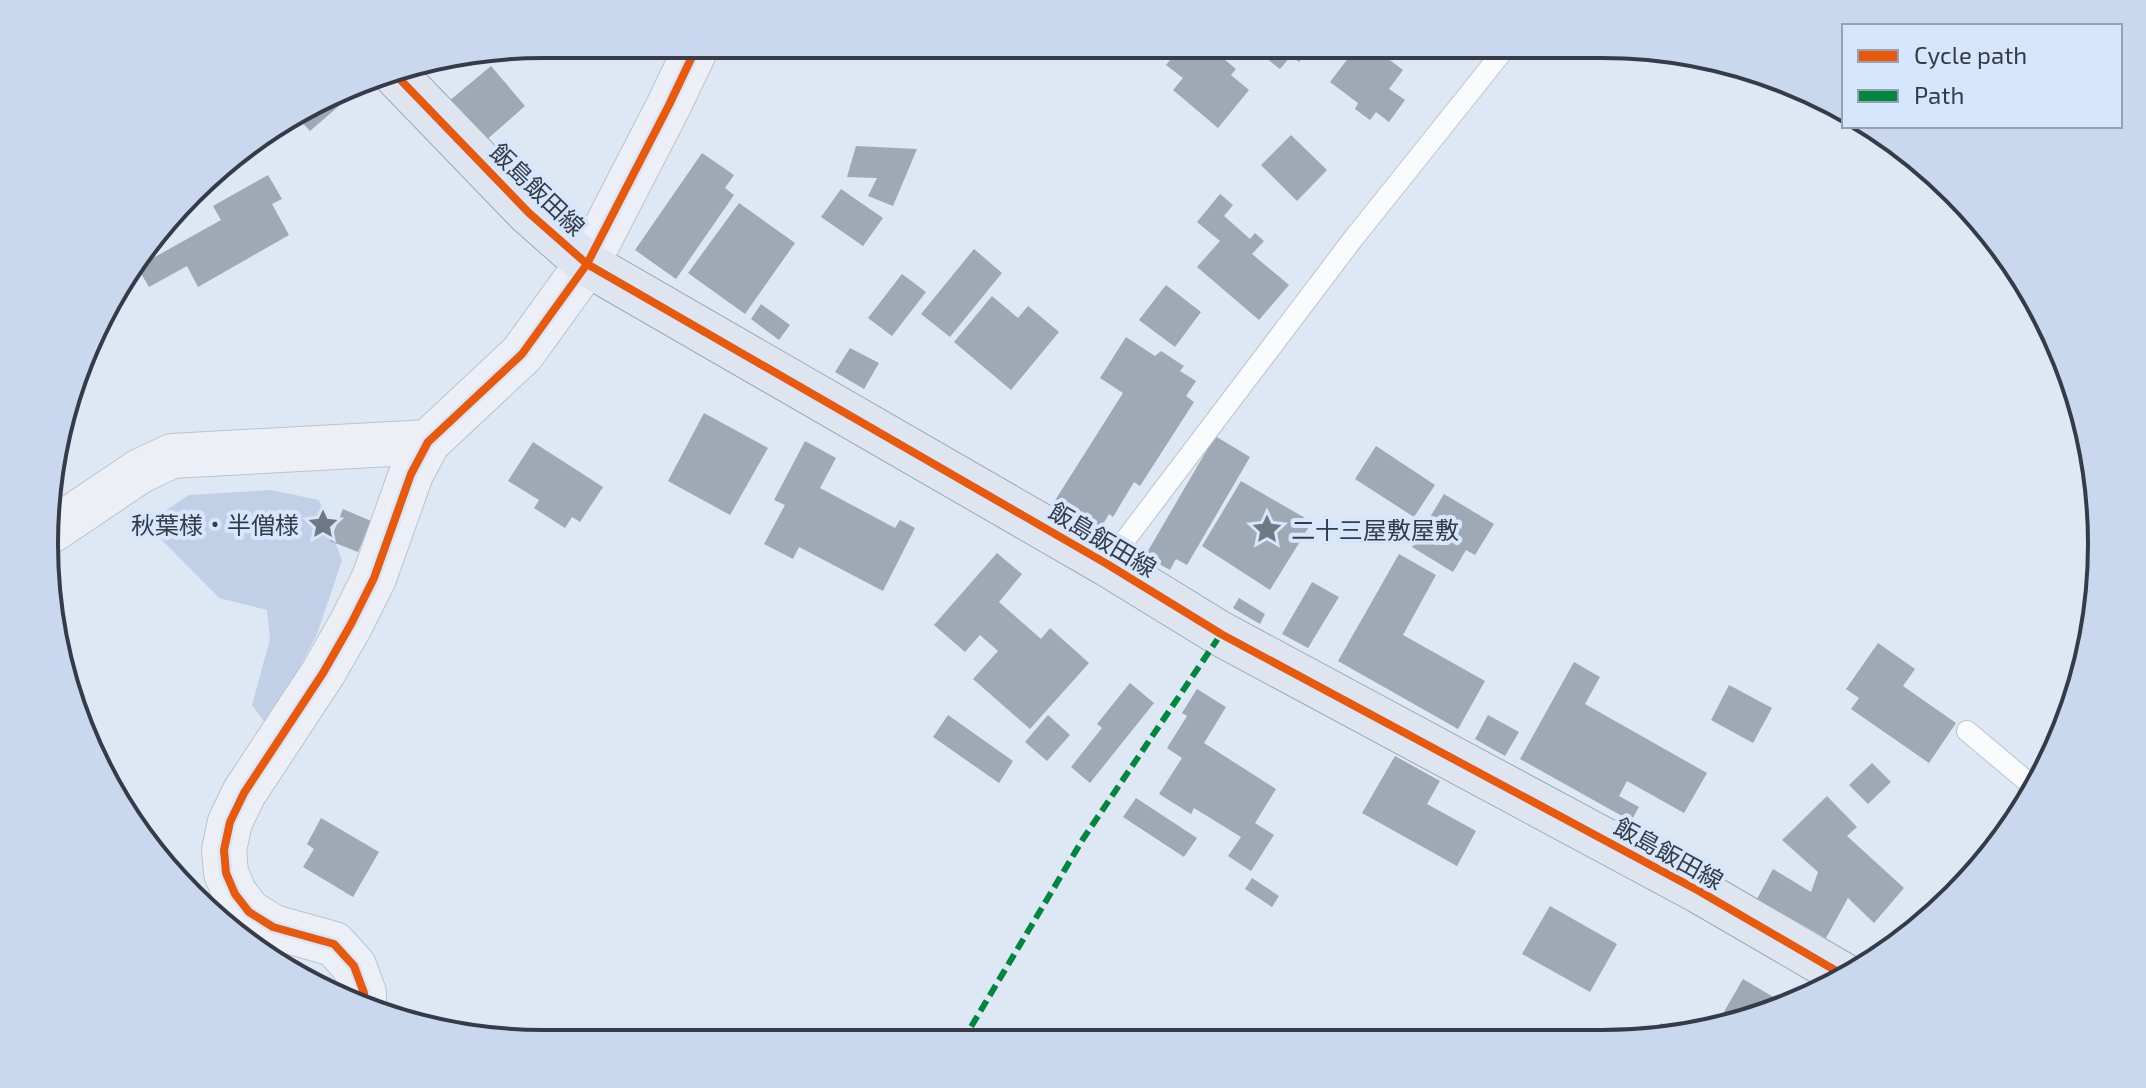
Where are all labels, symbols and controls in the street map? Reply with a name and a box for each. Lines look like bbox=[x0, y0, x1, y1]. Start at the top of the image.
legend bbox=[1842, 24, 2122, 128]
text: Cycle path bbox=[1914, 40, 2027, 69]
text: Path bbox=[1914, 80, 1964, 109]
street label: 飯島飯田線 bbox=[485, 137, 591, 241]
street label: 飯島飯田線 bbox=[1044, 496, 1162, 582]
place icon: 秋葉様・半僧様 bbox=[306, 507, 340, 541]
place label: 秋葉様・半僧様 bbox=[131, 510, 299, 539]
place icon: 二十三屋敷屋敷 bbox=[1250, 512, 1284, 546]
place label: 二十三屋敷屋敷 bbox=[1291, 515, 1459, 544]
street label: 飯島飯田線 bbox=[1609, 811, 1729, 895]

